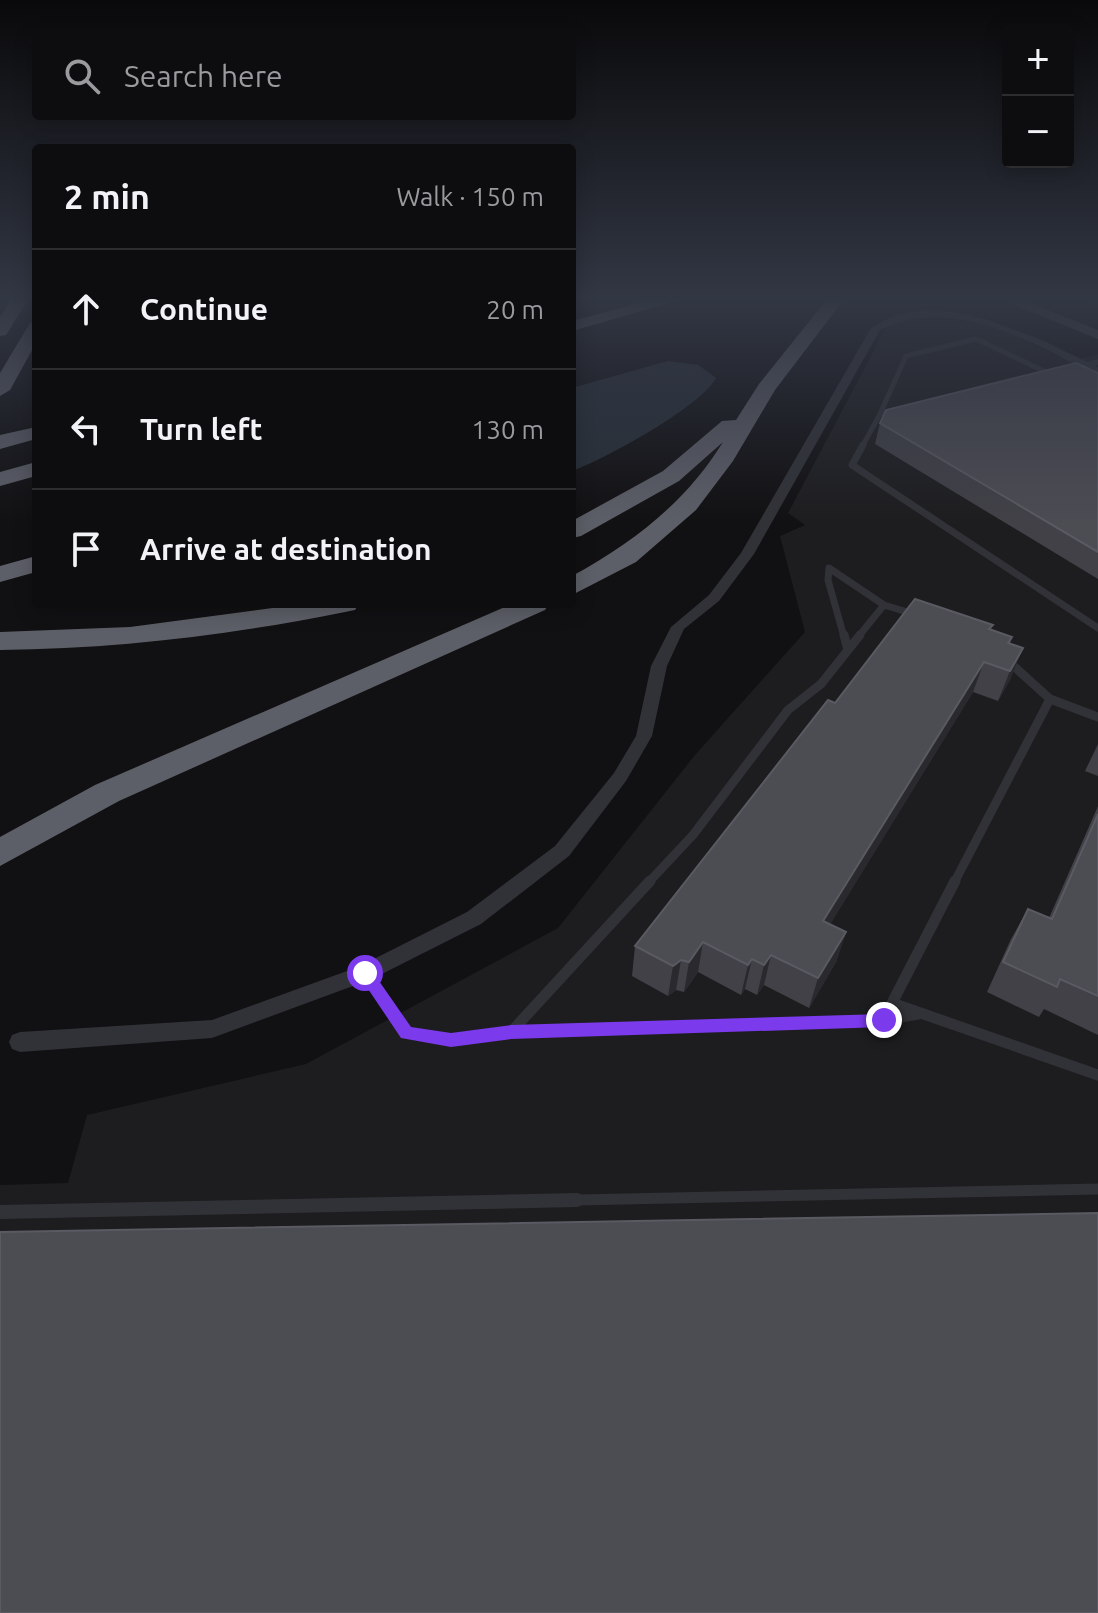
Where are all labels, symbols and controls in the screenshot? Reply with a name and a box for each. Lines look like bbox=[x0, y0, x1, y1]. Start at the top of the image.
map controls bbox=[1002, 24, 1074, 168]
button: + bbox=[1002, 24, 1074, 96]
search box bbox=[32, 32, 576, 120]
icon: search bbox=[60, 54, 104, 98]
text: Search here bbox=[124, 59, 283, 93]
button: − bbox=[1002, 96, 1074, 168]
text: 2 min bbox=[64, 177, 150, 215]
text: Walk · 150 m bbox=[396, 182, 544, 211]
icon: ahead bbox=[64, 287, 108, 331]
text: Continue bbox=[140, 292, 268, 326]
text: 20 m bbox=[486, 295, 544, 324]
icon: left bbox=[64, 407, 108, 451]
text: Turn left bbox=[140, 412, 262, 446]
text: 130 m bbox=[472, 415, 544, 444]
icon: arrive bbox=[64, 527, 108, 571]
text: Arrive at destination bbox=[140, 532, 432, 566]
route start bbox=[347, 955, 383, 991]
route end bbox=[866, 1002, 902, 1038]

